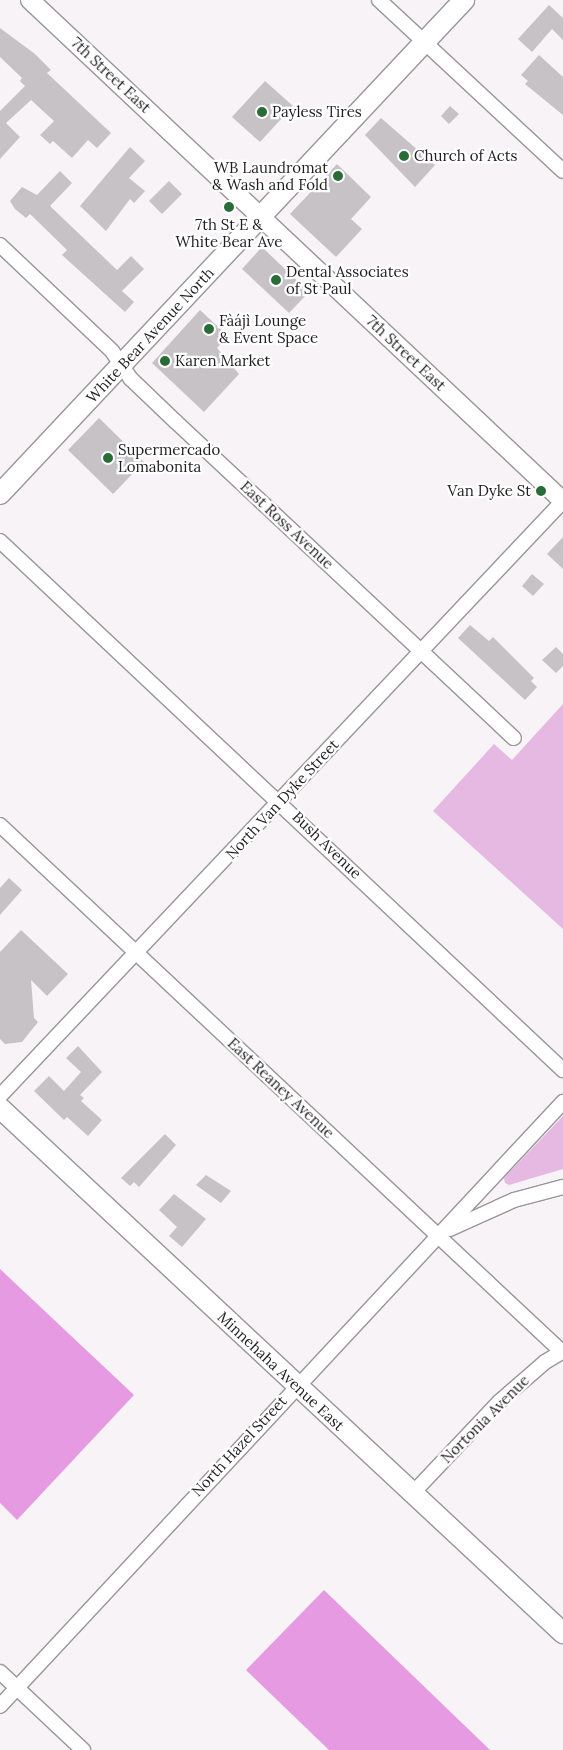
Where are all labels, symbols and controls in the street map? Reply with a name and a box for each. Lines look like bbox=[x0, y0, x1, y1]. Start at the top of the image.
street label: 7th Street East bbox=[68, 34, 154, 116]
place label: Payless Tires bbox=[272, 103, 362, 121]
marker: Payless Tires bbox=[256, 106, 268, 118]
place label: Church of Acts bbox=[414, 147, 517, 165]
marker: Church of Acts bbox=[398, 150, 410, 162]
place label: WB Laundromat & Wash and Fold bbox=[212, 158, 328, 193]
marker: WB Laundromat & Wash and Fold bbox=[332, 170, 344, 182]
marker: 7th St E & White Bear Ave bbox=[223, 201, 235, 213]
place label: 7th St E & White Bear Ave bbox=[176, 215, 282, 250]
place label: Dental Associates of St Paul bbox=[286, 262, 409, 297]
street label: White Bear Avenue North bbox=[83, 264, 217, 406]
marker: Dental Associates of St Paul bbox=[270, 274, 282, 286]
place label: Fàájì Lounge & Event Space bbox=[219, 311, 318, 346]
street label: 7th Street East bbox=[363, 312, 449, 394]
marker: Fàájì Lounge & Event Space bbox=[203, 323, 215, 335]
place label: Karen Market bbox=[175, 352, 270, 370]
marker: Karen Market bbox=[159, 355, 171, 367]
place label: Supermercado Lomabonita bbox=[118, 440, 220, 475]
marker: Supermercado Lomabonita bbox=[102, 452, 114, 464]
street label: East Ross Avenue bbox=[237, 477, 337, 573]
place label: Van Dyke St bbox=[447, 482, 531, 500]
marker: Van Dyke St bbox=[535, 485, 547, 497]
street label: North Van Dyke Street bbox=[222, 735, 342, 863]
street label: Bush Avenue bbox=[289, 808, 365, 882]
street label: East Reaney Avenue bbox=[224, 1034, 338, 1142]
street label: Minnehaha Avenue East bbox=[214, 1308, 348, 1434]
street label: Nortonia Avenue bbox=[437, 1371, 533, 1467]
street label: North Hazel Street bbox=[188, 1392, 290, 1500]

